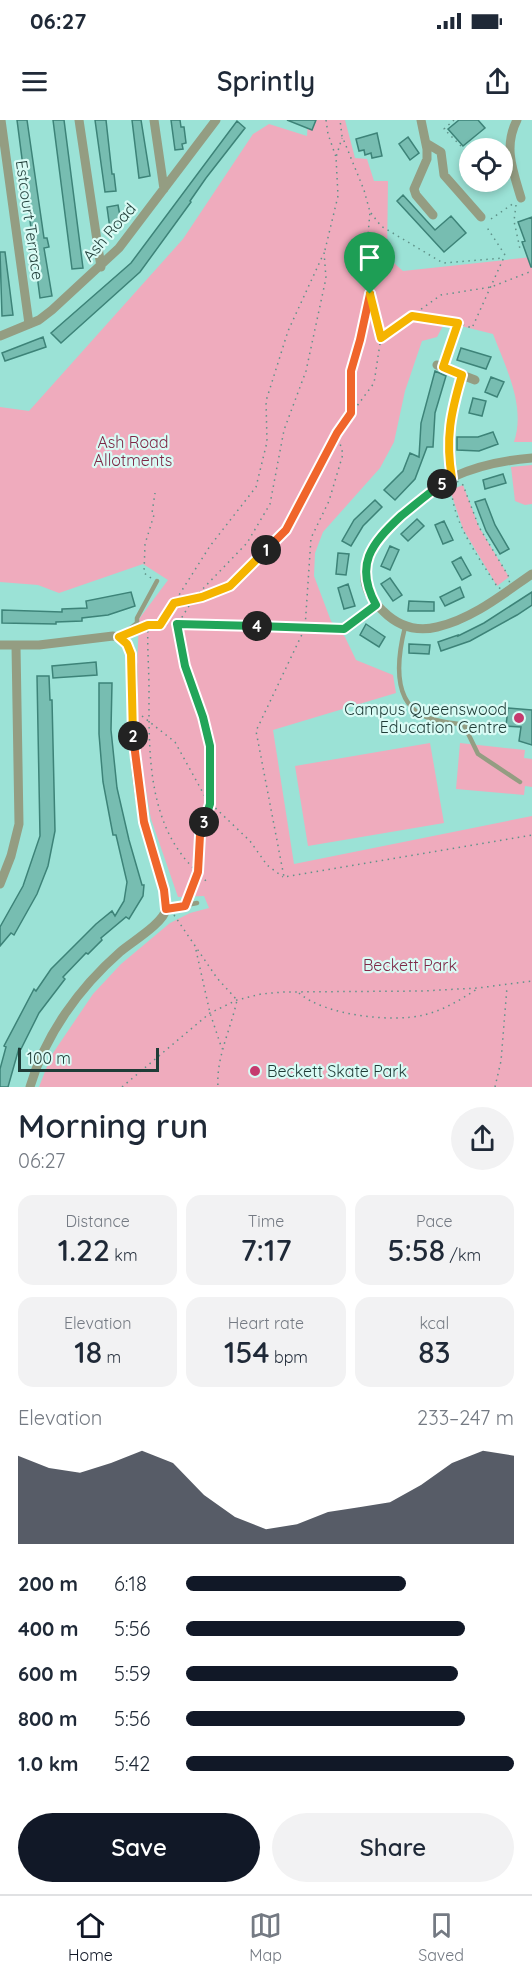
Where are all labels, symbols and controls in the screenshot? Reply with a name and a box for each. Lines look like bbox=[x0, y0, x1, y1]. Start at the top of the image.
text: 06:27 bbox=[30, 7, 86, 35]
text: Sprintly bbox=[217, 64, 315, 98]
icon: menu bbox=[18, 65, 51, 98]
icon: share bbox=[481, 65, 514, 98]
map controls bbox=[459, 138, 513, 192]
button: locate bbox=[459, 138, 513, 192]
street label: Estcourt Terrace bbox=[12, 159, 48, 281]
street label: Ash Road bbox=[78, 199, 140, 265]
pin bbox=[344, 232, 395, 294]
icon: arrive bbox=[353, 241, 386, 274]
park label: Ash Road Allotments bbox=[94, 432, 172, 470]
pin: 5 bbox=[427, 469, 457, 499]
text: 5 bbox=[437, 474, 447, 494]
pin: 1 bbox=[251, 535, 281, 565]
text: 1 bbox=[263, 540, 269, 560]
pin: 4 bbox=[242, 611, 272, 641]
text: 4 bbox=[252, 616, 262, 636]
place label: Campus Queenswood Education Centre bbox=[344, 699, 507, 737]
marker: Campus Queenswood Education Centre bbox=[512, 711, 526, 725]
pin: 2 bbox=[118, 721, 148, 751]
text: 2 bbox=[128, 726, 138, 746]
pin: 3 bbox=[189, 807, 219, 837]
text: 3 bbox=[200, 812, 208, 832]
park label: Beckett Park bbox=[363, 955, 457, 975]
scale bar bbox=[18, 1045, 159, 1073]
text: 100 m bbox=[27, 1048, 71, 1068]
place label: Beckett Skate Park bbox=[267, 1061, 407, 1081]
marker: Beckett Skate Park bbox=[248, 1064, 262, 1078]
text: Morning run bbox=[18, 1105, 208, 1146]
button: share bbox=[451, 1107, 514, 1170]
text: 06:27 bbox=[18, 1148, 65, 1173]
text: Distance bbox=[66, 1211, 130, 1231]
text: Time bbox=[248, 1211, 284, 1231]
text: Pace bbox=[416, 1211, 453, 1231]
text: 1.22 bbox=[58, 1231, 110, 1269]
text: 7:17 bbox=[240, 1231, 292, 1269]
text: 5:58 bbox=[388, 1231, 445, 1269]
text: km bbox=[110, 1245, 137, 1265]
text: /km bbox=[445, 1245, 481, 1265]
text: Elevation bbox=[64, 1313, 131, 1333]
text: Heart rate bbox=[228, 1313, 304, 1333]
text: kcal bbox=[419, 1313, 449, 1333]
text: 18 bbox=[74, 1333, 102, 1371]
text: 154 bbox=[224, 1333, 270, 1371]
text: 83 bbox=[418, 1333, 450, 1371]
text: m bbox=[102, 1347, 121, 1367]
text: bpm bbox=[270, 1347, 308, 1367]
text: Elevation bbox=[18, 1405, 102, 1430]
text: 233–247 m bbox=[417, 1405, 514, 1430]
text: 200 m bbox=[18, 1571, 78, 1596]
text: 6:18 bbox=[114, 1571, 147, 1596]
text: 400 m bbox=[18, 1616, 78, 1641]
text: 5:56 bbox=[114, 1616, 150, 1641]
text: 600 m bbox=[18, 1661, 78, 1686]
text: 5:59 bbox=[114, 1661, 151, 1686]
text: 800 m bbox=[18, 1706, 78, 1731]
text: 5:56 bbox=[114, 1706, 150, 1731]
text: 1.0 km bbox=[18, 1751, 78, 1776]
text: 5:42 bbox=[114, 1751, 150, 1776]
button: Save bbox=[18, 1813, 260, 1882]
button: Share bbox=[272, 1813, 514, 1882]
tab: Home bbox=[68, 1909, 113, 1965]
tab: Map bbox=[249, 1909, 282, 1965]
tab: Saved bbox=[418, 1909, 464, 1965]

